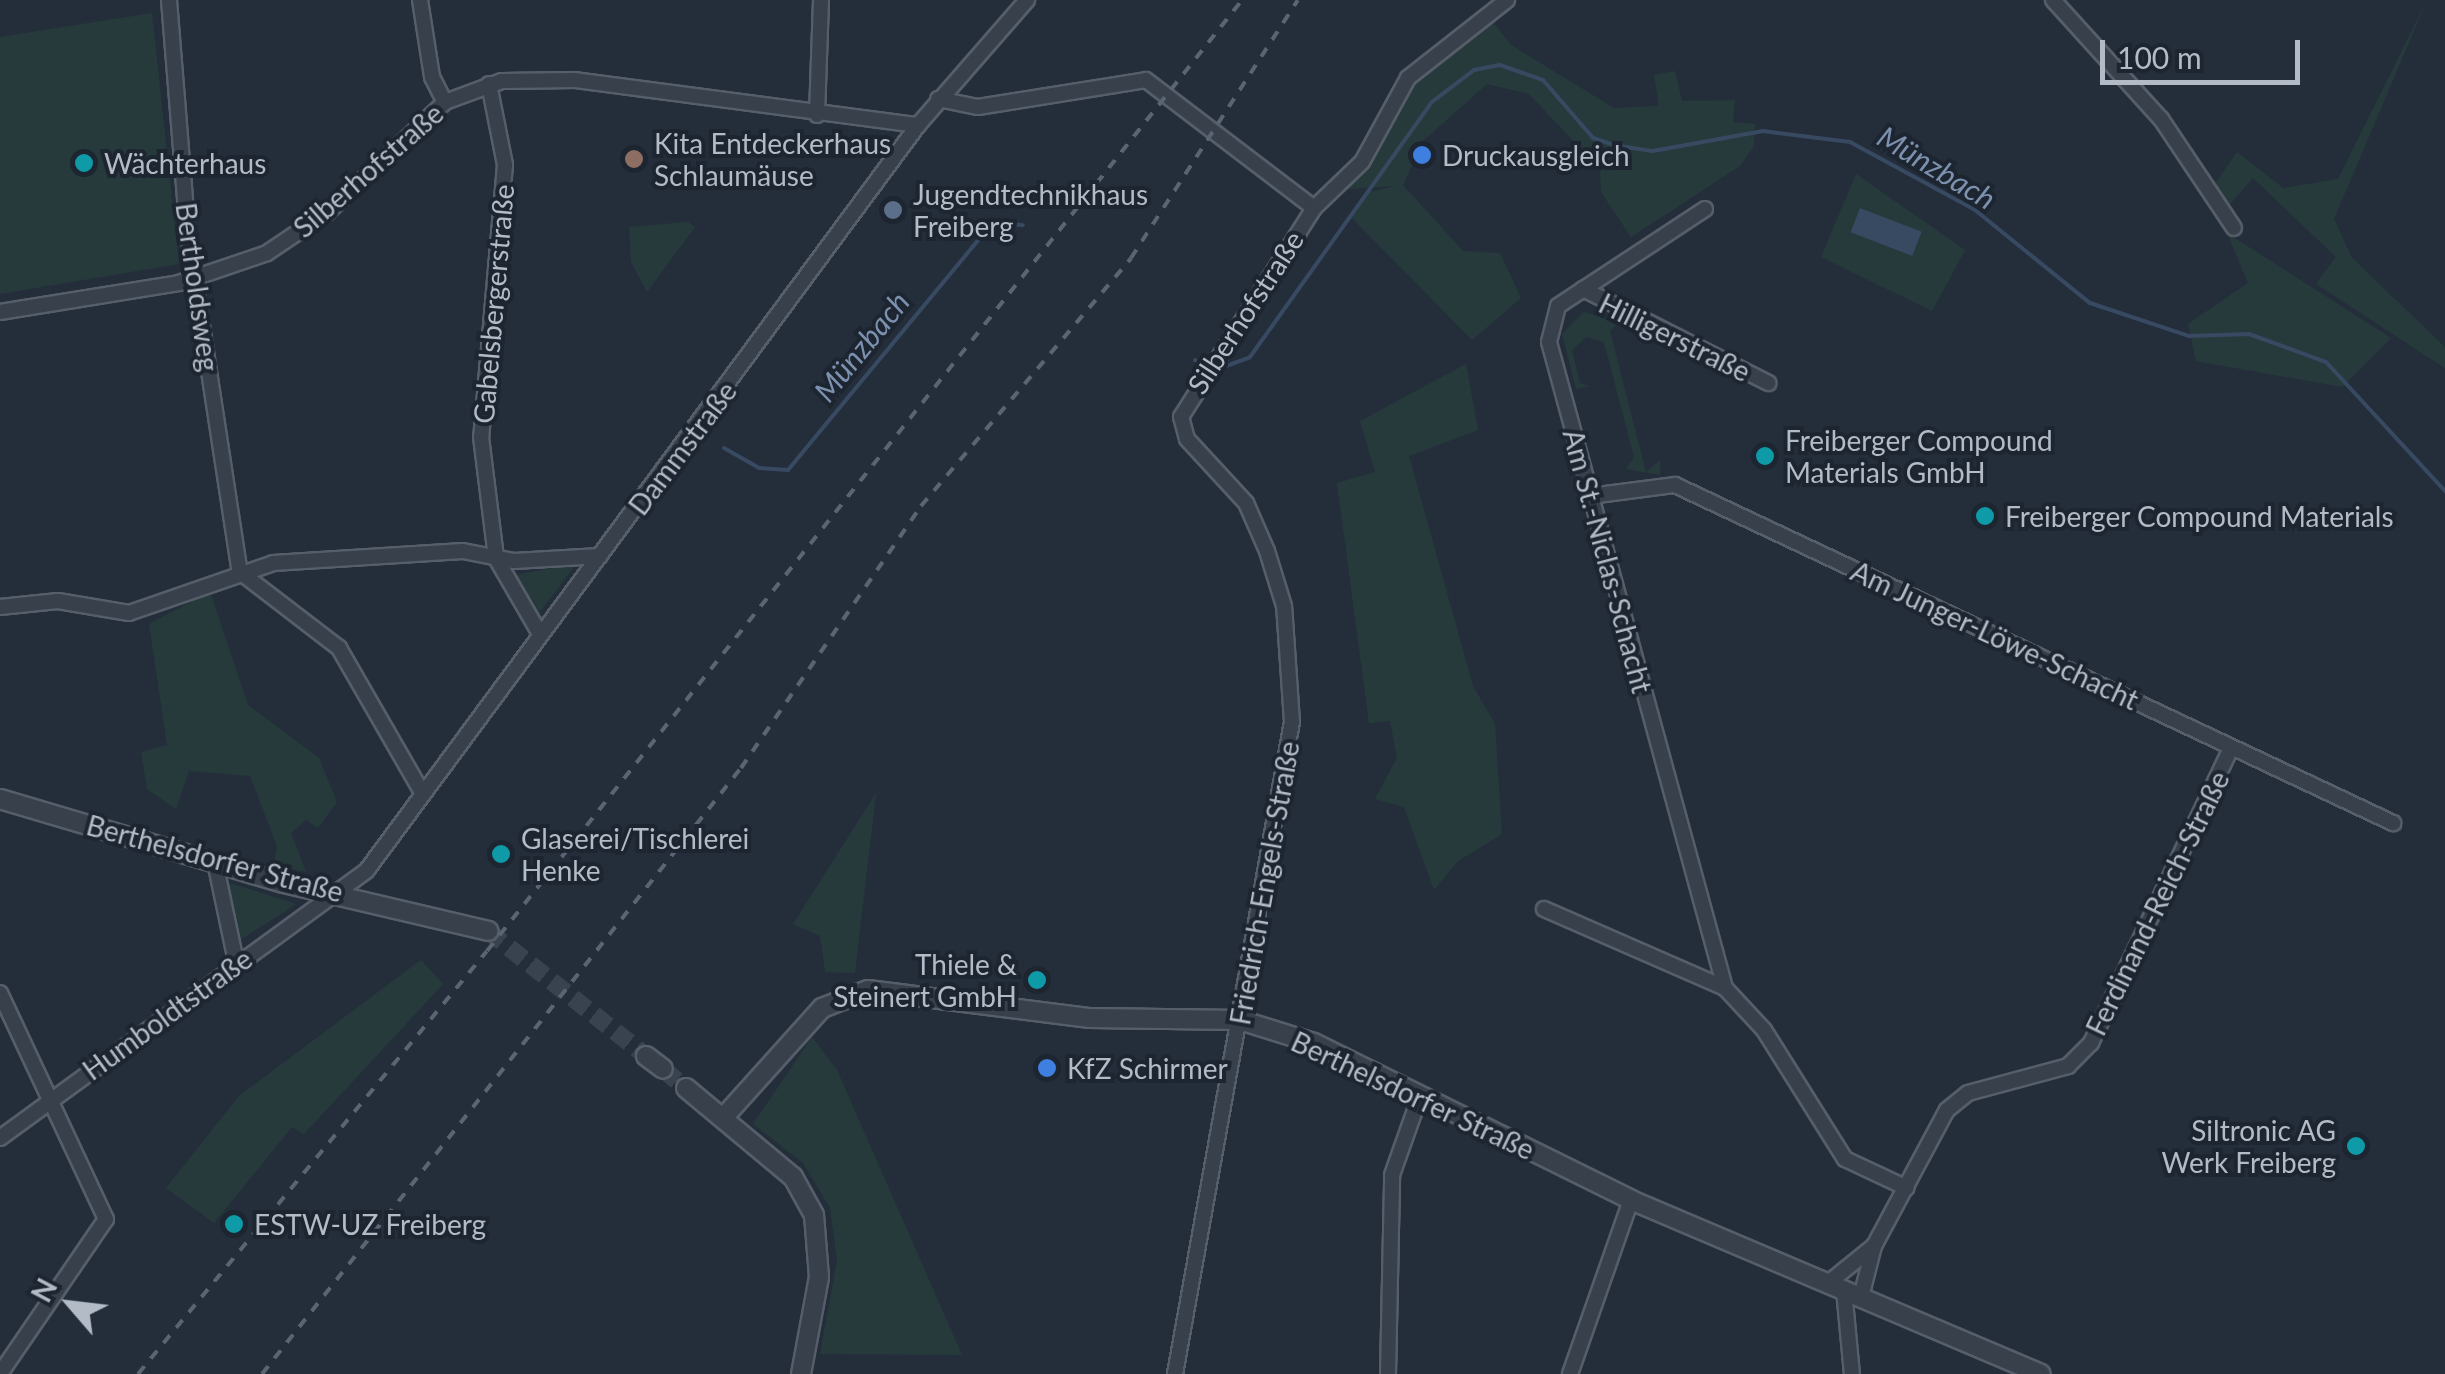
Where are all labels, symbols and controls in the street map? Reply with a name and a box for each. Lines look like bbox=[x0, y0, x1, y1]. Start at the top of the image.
scale bar bbox=[2105, 20, 2305, 82]
text: 100 m bbox=[2117, 39, 2202, 75]
street label: Silberhofstraße bbox=[286, 96, 450, 244]
water label: Münzbach bbox=[1872, 118, 2002, 216]
place label: Kita Entdeckerhaus Schlaumäuse bbox=[654, 126, 891, 192]
place label: Druckausgleich bbox=[1442, 138, 1630, 172]
marker: Druckausgleich bbox=[1411, 144, 1433, 166]
place label: Wächterhaus bbox=[104, 146, 266, 180]
marker: Kita Entdeckerhaus Schlaumäuse bbox=[623, 148, 645, 170]
marker: Wächterhaus bbox=[73, 152, 95, 174]
place label: Jugendtechnikhaus Freiberg bbox=[913, 177, 1148, 243]
street label: Gabelsbergerstraße bbox=[466, 183, 520, 425]
marker: Jugendtechnikhaus Freiberg bbox=[882, 199, 904, 221]
street label: Bertholdsweg bbox=[170, 201, 226, 373]
street label: Silberhofstraße bbox=[1180, 224, 1310, 400]
water label: Münzbach bbox=[806, 284, 916, 408]
street label: Hilligerstraße bbox=[1594, 286, 1756, 388]
street label: Dammstraße bbox=[621, 375, 743, 521]
place label: Freiberger Compound Materials GmbH bbox=[1785, 423, 2053, 489]
street label: Am St.-Niclas-Schacht bbox=[1557, 425, 1659, 697]
marker: Freiberger Compound Materials GmbH bbox=[1754, 445, 1776, 467]
place label: Freiberger Compound Materials bbox=[2005, 499, 2394, 533]
marker: Freiberger Compound Materials bbox=[1974, 505, 1996, 527]
street label: Am Junger-Löwe-Schacht bbox=[1846, 553, 2144, 717]
street label: Friedrich-Engels-Straße bbox=[1222, 739, 1306, 1027]
street label: Ferdinand-Reich-Straße bbox=[2078, 765, 2236, 1041]
street label: Berthelsdorfer Straße bbox=[83, 808, 347, 908]
place label: Glaserei/Tischlerei Henke bbox=[521, 821, 749, 887]
marker: Glaserei/Tischlerei Henke bbox=[490, 843, 512, 865]
street label: Humboldtstraße bbox=[76, 941, 258, 1087]
place label: Thiele & Steinert GmbH bbox=[833, 947, 1017, 1013]
marker: Thiele & Steinert GmbH bbox=[1026, 969, 1048, 991]
street label: Berthelsdorfer Straße bbox=[1286, 1024, 1540, 1166]
place label: KfZ Schirmer bbox=[1067, 1051, 1228, 1085]
marker: KfZ Schirmer bbox=[1036, 1057, 1058, 1079]
place label: Siltronic AG Werk Freiberg bbox=[2162, 1113, 2336, 1179]
marker: Siltronic AG Werk Freiberg bbox=[2345, 1135, 2367, 1157]
place label: ESTW-UZ Freiberg bbox=[254, 1207, 486, 1241]
marker: ESTW-UZ Freiberg bbox=[223, 1213, 245, 1235]
north arrow bbox=[20, 1254, 120, 1354]
text: N bbox=[23, 1272, 64, 1307]

